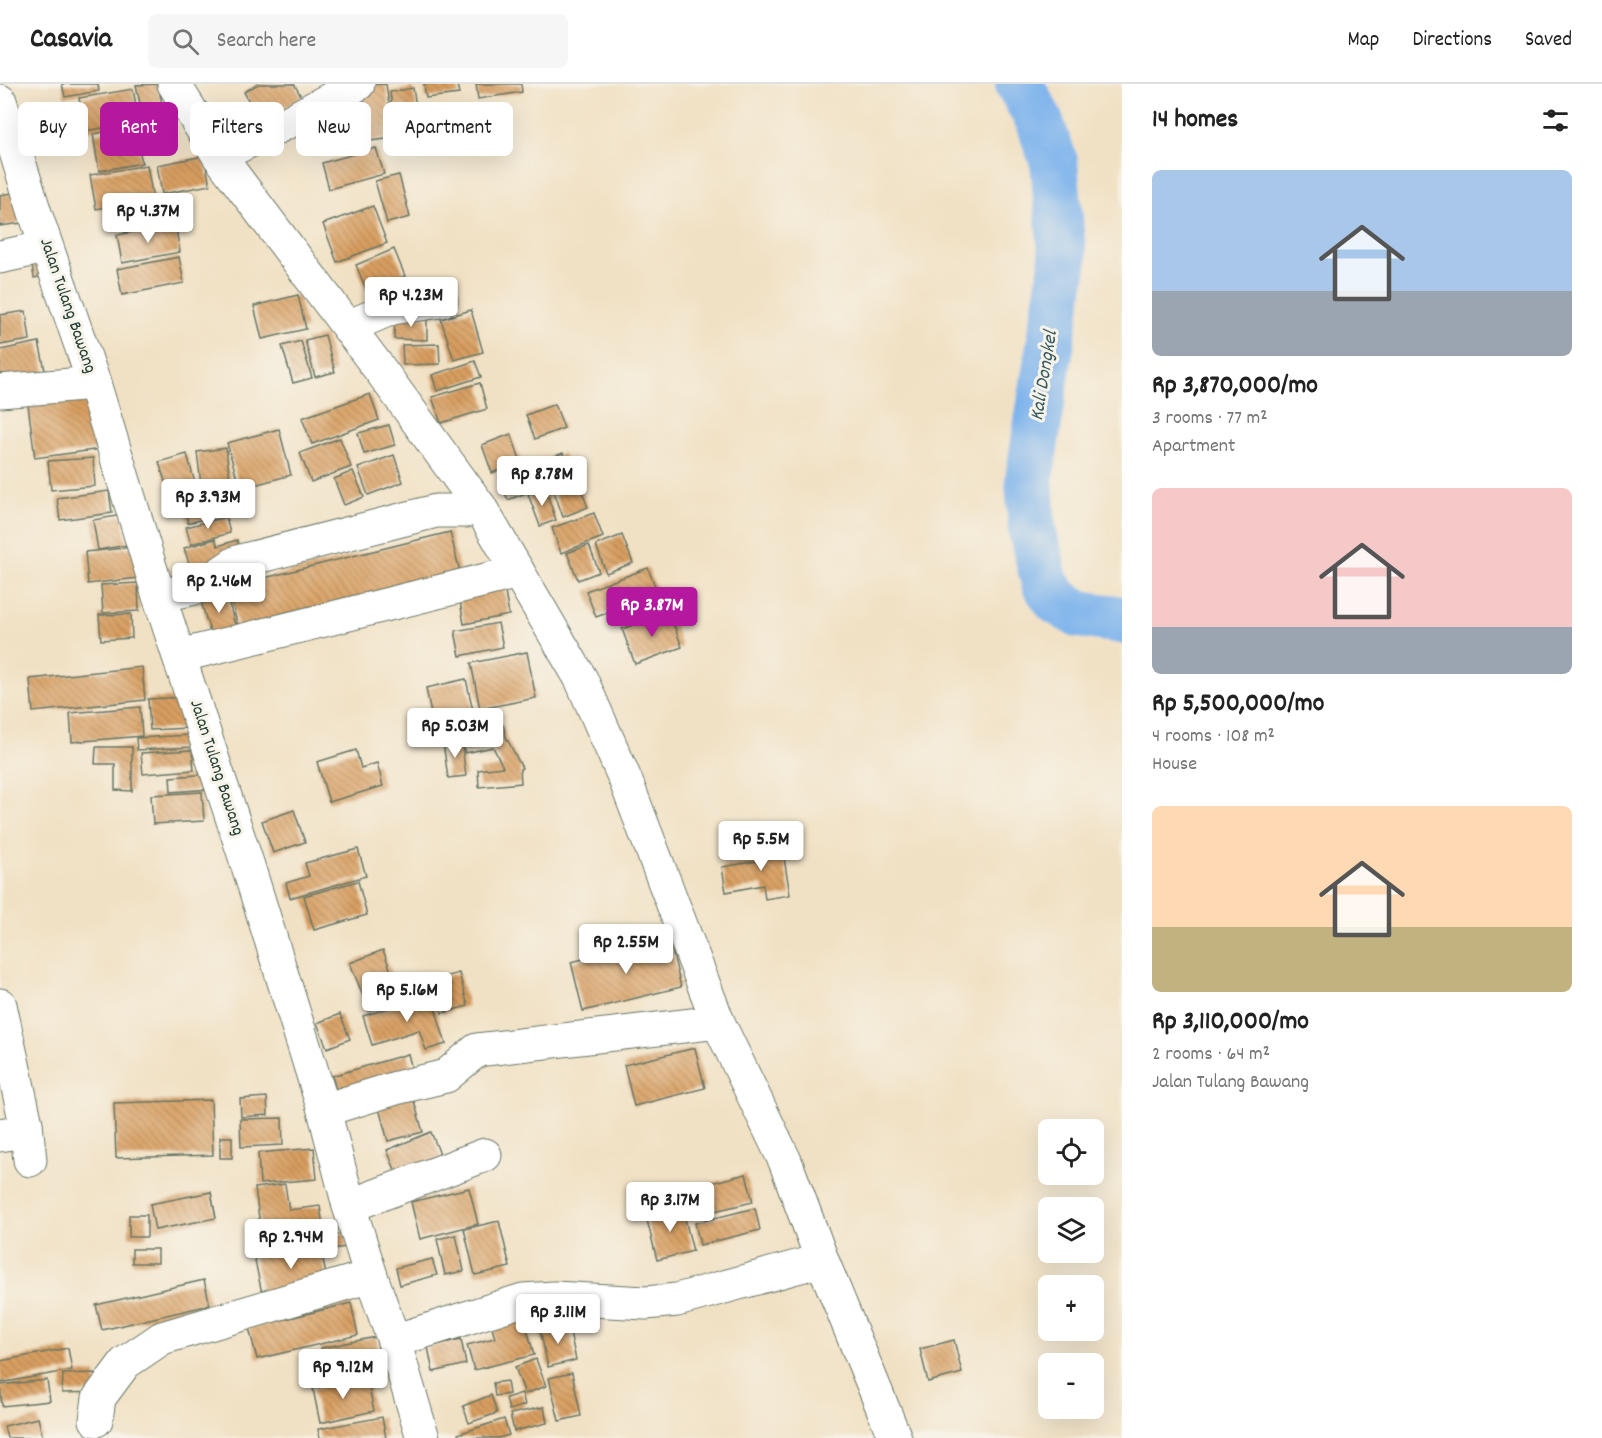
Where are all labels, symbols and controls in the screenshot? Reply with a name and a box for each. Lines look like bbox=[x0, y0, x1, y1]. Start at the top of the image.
search box bbox=[148, 14, 568, 68]
text: Casavia bbox=[30, 21, 112, 61]
icon: search bbox=[169, 25, 202, 58]
text: Search here bbox=[217, 26, 316, 57]
text: Map bbox=[1348, 26, 1379, 56]
text: Directions bbox=[1412, 26, 1492, 56]
text: Saved bbox=[1525, 26, 1572, 56]
chip: Buy bbox=[18, 102, 88, 156]
chip: Rent bbox=[100, 102, 178, 156]
chip: Filters bbox=[190, 102, 284, 156]
chip: New bbox=[296, 102, 371, 156]
chip: Apartment bbox=[383, 102, 513, 156]
text: 14 homes bbox=[1152, 102, 1238, 139]
icon: filters bbox=[1539, 104, 1572, 137]
pin: Rp 4.37M bbox=[86, 193, 210, 244]
text: Rp 4.37M bbox=[116, 198, 180, 226]
icon: home bbox=[1308, 209, 1416, 317]
street label: Jalan Tulang Bawang bbox=[32, 235, 102, 377]
pin: Rp 4.23M bbox=[349, 277, 473, 328]
text: Rp 4.23M bbox=[379, 282, 443, 310]
water label: Kali Dongkel bbox=[1024, 327, 1066, 423]
text: Rp 3,870,000/mo bbox=[1152, 368, 1318, 405]
text: 3 rooms · 77 m² bbox=[1152, 405, 1268, 433]
text: Apartment bbox=[1152, 433, 1235, 461]
pin: Rp 8.78M bbox=[480, 456, 604, 507]
text: Rp 8.78M bbox=[511, 461, 573, 489]
pin: Rp 3.93M bbox=[146, 479, 270, 530]
text: Rp 3.93M bbox=[175, 484, 241, 512]
icon: home bbox=[1308, 527, 1416, 635]
pin: Rp 2.46M bbox=[157, 563, 281, 614]
text: Rp 2.46M bbox=[186, 568, 252, 596]
pin: Rp 3.87M bbox=[590, 587, 714, 638]
text: Rp 3.87M bbox=[620, 592, 684, 620]
text: Rp 5,500,000/mo bbox=[1152, 686, 1324, 723]
street label: Jalan Tulang Bawang bbox=[182, 697, 250, 839]
pin: Rp 5.03M bbox=[393, 708, 517, 759]
text: Rp 5.03M bbox=[421, 713, 489, 741]
text: 4 rooms · 108 m² bbox=[1152, 723, 1275, 751]
text: House bbox=[1152, 751, 1197, 779]
pin: Rp 5.5M bbox=[706, 821, 816, 872]
text: Rp 5.5M bbox=[732, 826, 790, 854]
icon: home bbox=[1308, 845, 1416, 953]
pin: Rp 2.55M bbox=[564, 924, 688, 975]
text: Rp 2.55M bbox=[593, 929, 659, 957]
pin: Rp 5.16M bbox=[345, 972, 469, 1023]
text: Rp 5.16M bbox=[376, 977, 438, 1005]
text: Rp 3,110,000/mo bbox=[1152, 1004, 1309, 1041]
text: 2 rooms · 64 m² bbox=[1152, 1041, 1270, 1069]
text: Jalan Tulang Bawang bbox=[1152, 1069, 1309, 1097]
map controls bbox=[1038, 1119, 1104, 1419]
button: locate bbox=[1038, 1119, 1104, 1185]
pin: Rp 3.17M bbox=[608, 1182, 732, 1233]
text: Rp 3.17M bbox=[640, 1187, 700, 1215]
button: layers bbox=[1038, 1197, 1104, 1263]
pin: Rp 2.94M bbox=[229, 1219, 353, 1270]
text: Rp 2.94M bbox=[259, 1224, 323, 1252]
button: + bbox=[1038, 1275, 1104, 1341]
pin: Rp 3.11M bbox=[496, 1294, 620, 1345]
text: Rp 3.11M bbox=[530, 1299, 586, 1327]
pin: Rp 9.12M bbox=[281, 1349, 405, 1400]
button: − bbox=[1038, 1353, 1104, 1419]
text: Rp 9.12M bbox=[313, 1354, 373, 1382]

